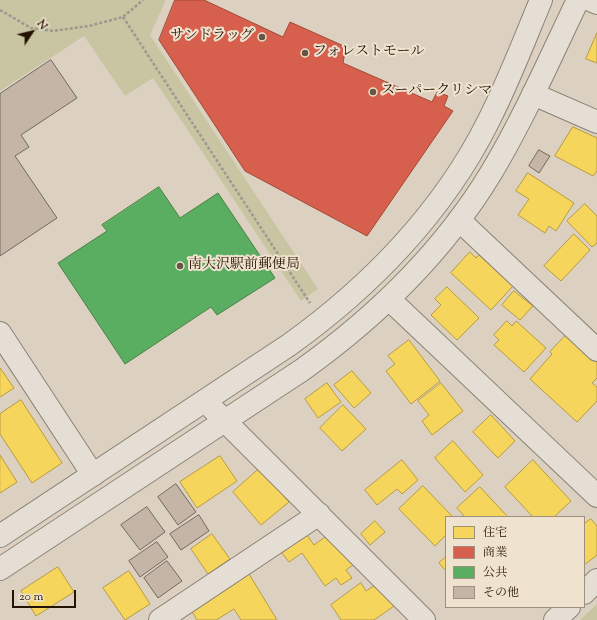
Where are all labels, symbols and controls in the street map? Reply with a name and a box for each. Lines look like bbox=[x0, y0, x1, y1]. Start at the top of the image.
north arrow bbox=[12, 12, 52, 52]
text: N bbox=[33, 17, 51, 33]
place label: サンドラッグ bbox=[170, 29, 254, 45]
marker: サンドラッグ bbox=[257, 32, 267, 42]
place label: フォレストモール bbox=[313, 45, 424, 61]
marker: フォレストモール bbox=[300, 48, 310, 58]
place label: スーパークリシマ bbox=[381, 84, 492, 100]
marker: スーパークリシマ bbox=[368, 87, 378, 97]
place label: 南大沢駅前郵便局 bbox=[188, 258, 300, 274]
marker: 南大沢駅前郵便局 bbox=[175, 261, 185, 271]
legend bbox=[445, 516, 585, 608]
text: 住宅 bbox=[483, 524, 507, 542]
text: 商業 bbox=[483, 544, 507, 562]
text: 公共 bbox=[483, 564, 507, 582]
scale bar bbox=[14, 582, 78, 608]
text: その他 bbox=[483, 584, 519, 602]
text: 20 m bbox=[19, 588, 43, 606]

